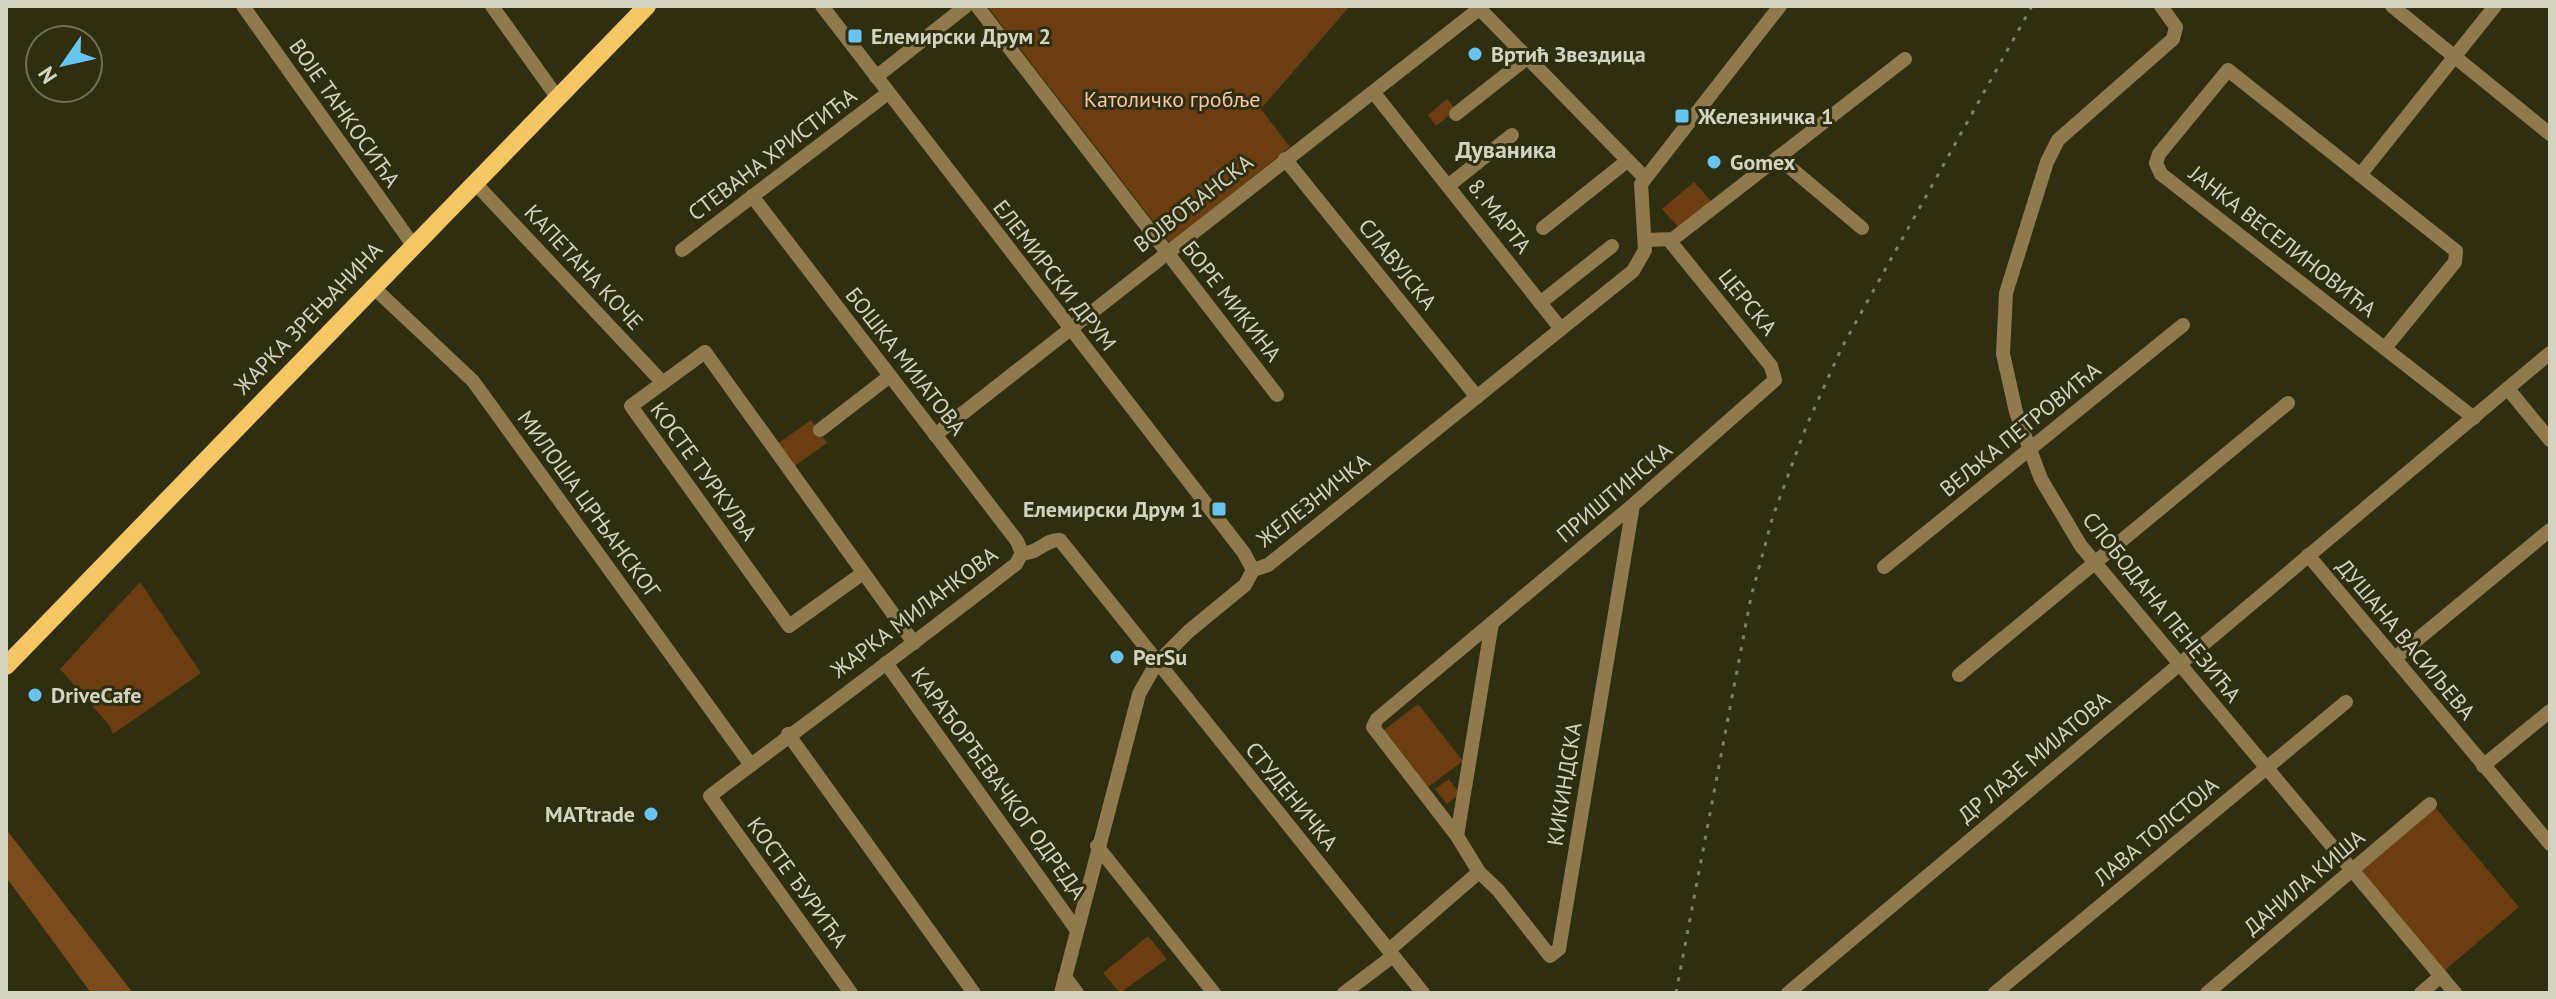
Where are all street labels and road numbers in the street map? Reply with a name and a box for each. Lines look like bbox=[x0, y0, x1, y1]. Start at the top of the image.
street label: ВОЈЕ ТАНКОСИЋА bbox=[283, 33, 407, 193]
street label: СТЕВАНА ХРИСТИЋА bbox=[682, 81, 862, 227]
street label: ВОЈВОЂАНСКА bbox=[1128, 148, 1258, 258]
street label: ЈАНКА ВЕСЕЛИНОВИЋА bbox=[2183, 159, 2382, 323]
street label: 8. МАРТА bbox=[1462, 173, 1538, 259]
street label: ЕЛЕМИРСКИ ДРУМ bbox=[987, 194, 1123, 356]
street label: КАПЕТАНА КОЧЕ bbox=[519, 198, 649, 336]
street label: СЛАВУЈСКА bbox=[1353, 213, 1443, 315]
street label: БОРЕ МИКИНА bbox=[1176, 235, 1288, 367]
street label: ЖАРКА ЗРЕЊАНИНА bbox=[227, 236, 388, 401]
street label: ЦЕРСКА bbox=[1713, 263, 1783, 341]
street label: БОШКА МИЈАТОВА bbox=[840, 282, 972, 441]
street label: ВЕЉКА ПЕТРОВИЋА bbox=[1934, 355, 2106, 502]
street label: КОСТЕ ТУРКУЉА bbox=[644, 396, 764, 546]
street label: МИЛОША ЦРЊАНСКОГ bbox=[512, 405, 667, 604]
street label: ПРИШТИНСКА bbox=[1551, 436, 1677, 548]
street label: ЖЕЛЕЗНИЧКА bbox=[1250, 447, 1375, 554]
street label: СЛОБОДАНА ПЕНЕЗИЋА bbox=[2077, 506, 2248, 708]
street label: ЖАРКА МИЛАНКОВА bbox=[824, 540, 1003, 684]
street label: ДУШАНА ВАСИЉЕВА bbox=[2330, 553, 2482, 725]
street label: КАРАЂОРЂЕВАЧКОГ ОДРЕДА bbox=[905, 661, 1093, 905]
street label: ДР ЛАЗЕ МИЈАТОВА bbox=[1952, 685, 2116, 829]
street label: КИКИНДСКА bbox=[1540, 720, 1588, 848]
street label: СТУДЕНИЧКА bbox=[1240, 736, 1344, 856]
street label: ЛАВА ТОЛСТОЈА bbox=[2087, 771, 2224, 892]
street label: КОСТЕ ЂУРИЋА bbox=[741, 811, 855, 953]
street label: ДАНИЛА КИША bbox=[2238, 823, 2370, 941]

